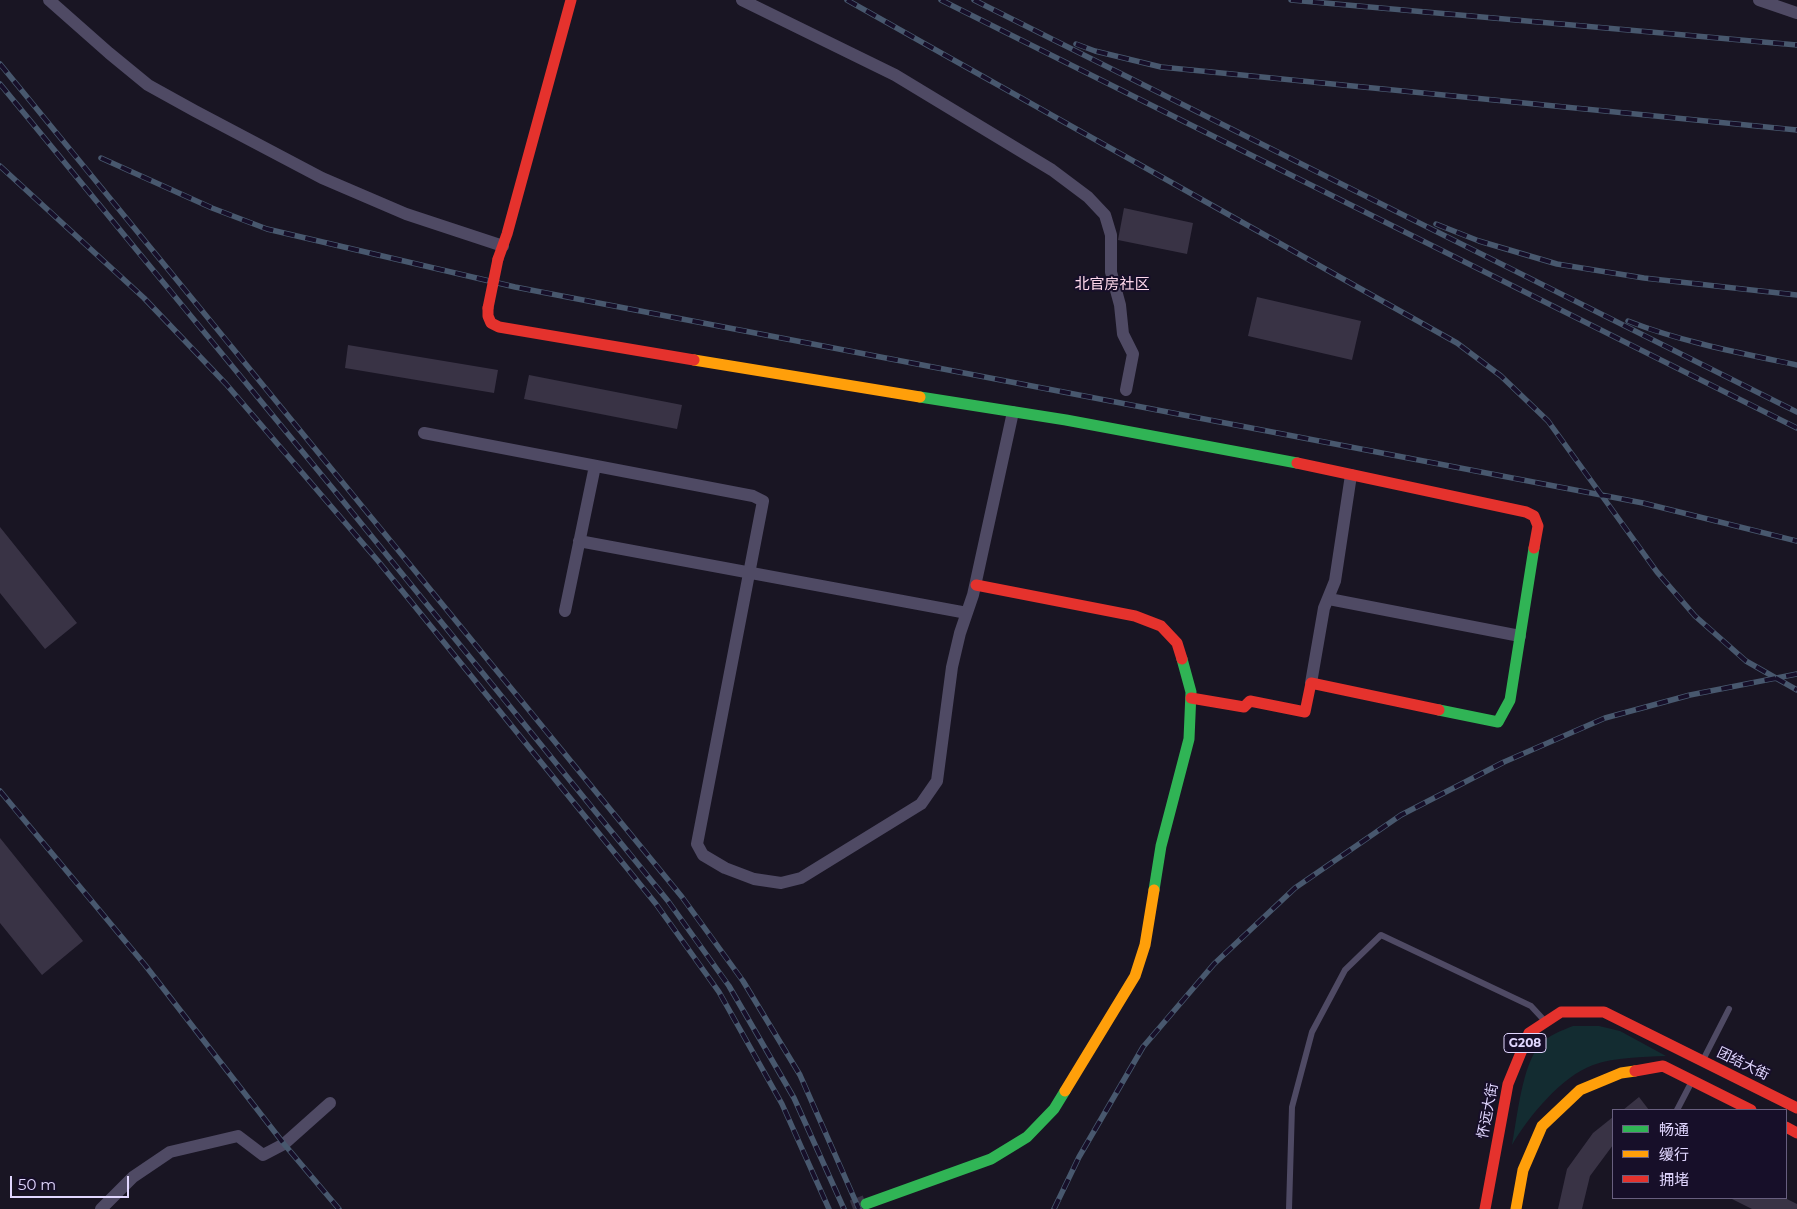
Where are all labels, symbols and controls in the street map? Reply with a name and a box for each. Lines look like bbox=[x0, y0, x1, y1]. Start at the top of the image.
district label: 北官房社区 bbox=[1075, 276, 1149, 294]
road number: G208 bbox=[1504, 1034, 1546, 1052]
street label: 团结大街 bbox=[1714, 1044, 1772, 1084]
street label: 怀远大街 bbox=[1474, 1082, 1502, 1140]
legend bbox=[1612, 1109, 1787, 1199]
text: 畅通 bbox=[1659, 1120, 1689, 1139]
text: 缓行 bbox=[1659, 1145, 1689, 1164]
scale bar bbox=[12, 1166, 131, 1198]
text: 拥堵 bbox=[1659, 1170, 1689, 1189]
text: 50 m bbox=[18, 1175, 56, 1194]

